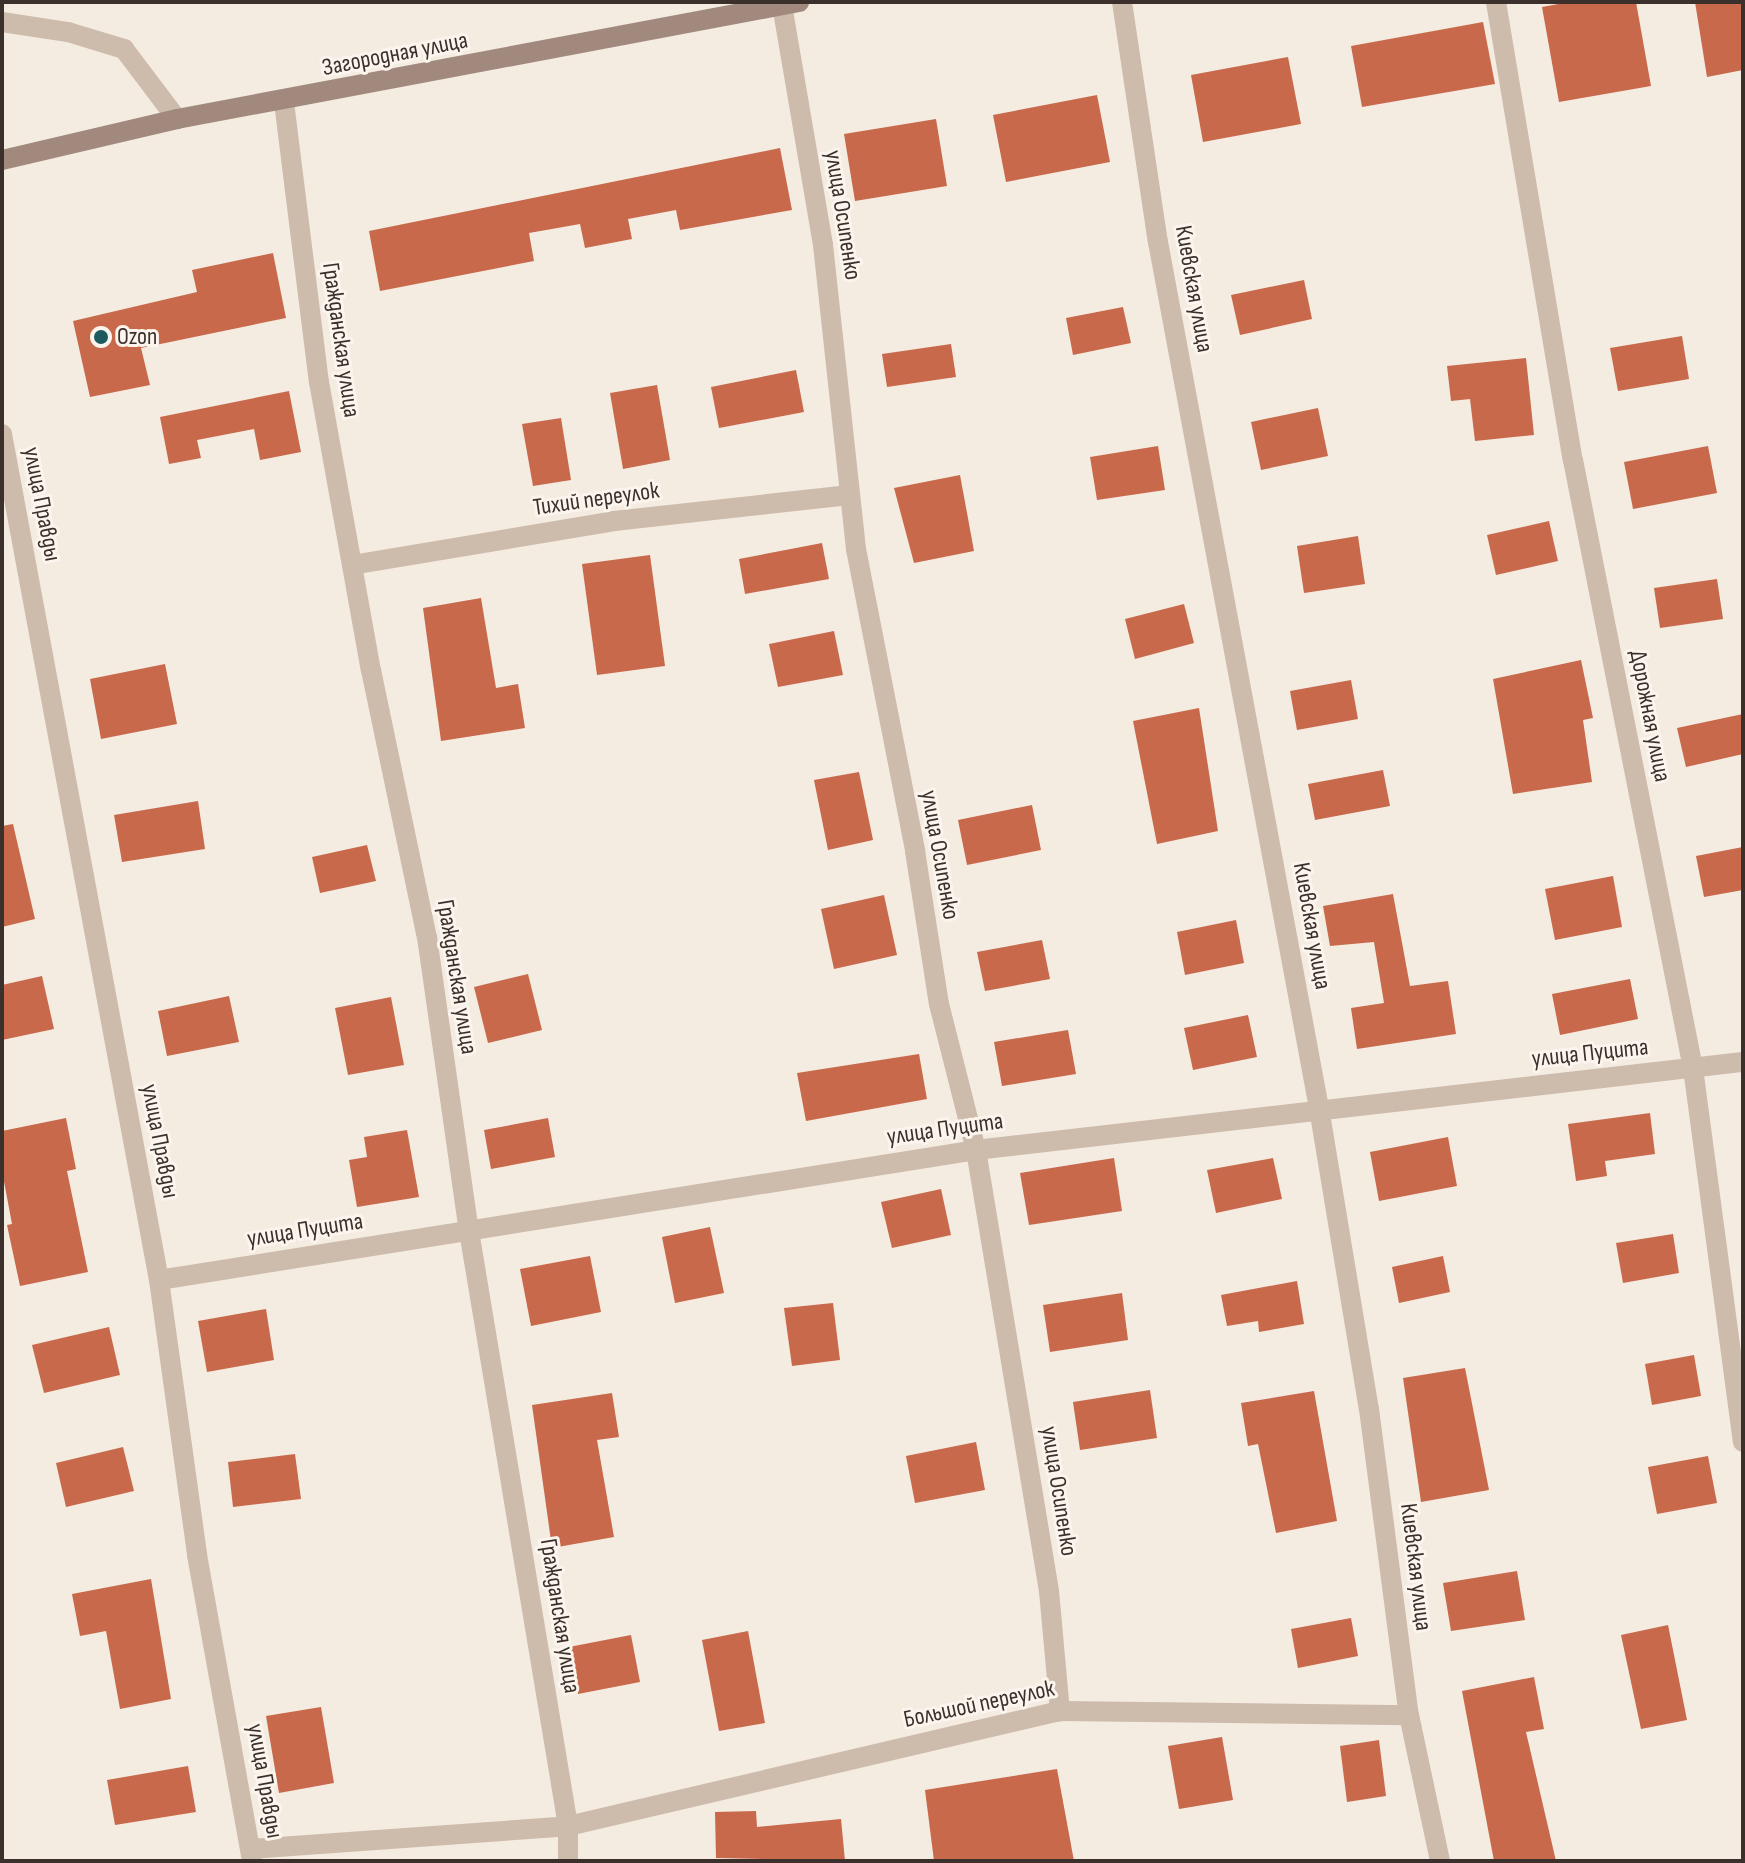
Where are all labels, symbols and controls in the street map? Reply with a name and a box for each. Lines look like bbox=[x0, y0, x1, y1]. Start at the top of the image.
street label: Загородная улица bbox=[320, 26, 470, 82]
street label: улица Осипенко bbox=[819, 148, 867, 282]
street label: Киевская улица bbox=[1169, 223, 1219, 355]
street label: Гражданская улица bbox=[316, 261, 366, 419]
place label: Ozon bbox=[117, 323, 157, 351]
marker: Ozon bbox=[92, 328, 110, 346]
street label: улица Правды bbox=[17, 445, 67, 563]
street label: Тихий переулок bbox=[531, 476, 661, 522]
street label: Дорожная улица bbox=[1623, 648, 1677, 784]
street label: улица Осипенко bbox=[914, 788, 966, 922]
street label: Киевская улица bbox=[1287, 860, 1337, 992]
street label: Гражданская улица bbox=[431, 898, 483, 1056]
street label: улица Пуцита bbox=[1530, 1033, 1650, 1073]
street label: улица Правды bbox=[135, 1082, 185, 1200]
street label: улица Пуцита bbox=[885, 1107, 1005, 1151]
street label: улица Пуцита bbox=[245, 1207, 365, 1253]
street label: улица Осипенко bbox=[1035, 1424, 1083, 1558]
street label: Киевская улица bbox=[1394, 1502, 1438, 1632]
street label: Гражданская улица bbox=[534, 1537, 586, 1695]
street label: Большой переулок bbox=[901, 1674, 1057, 1734]
street label: улица Правды bbox=[241, 1722, 289, 1840]

